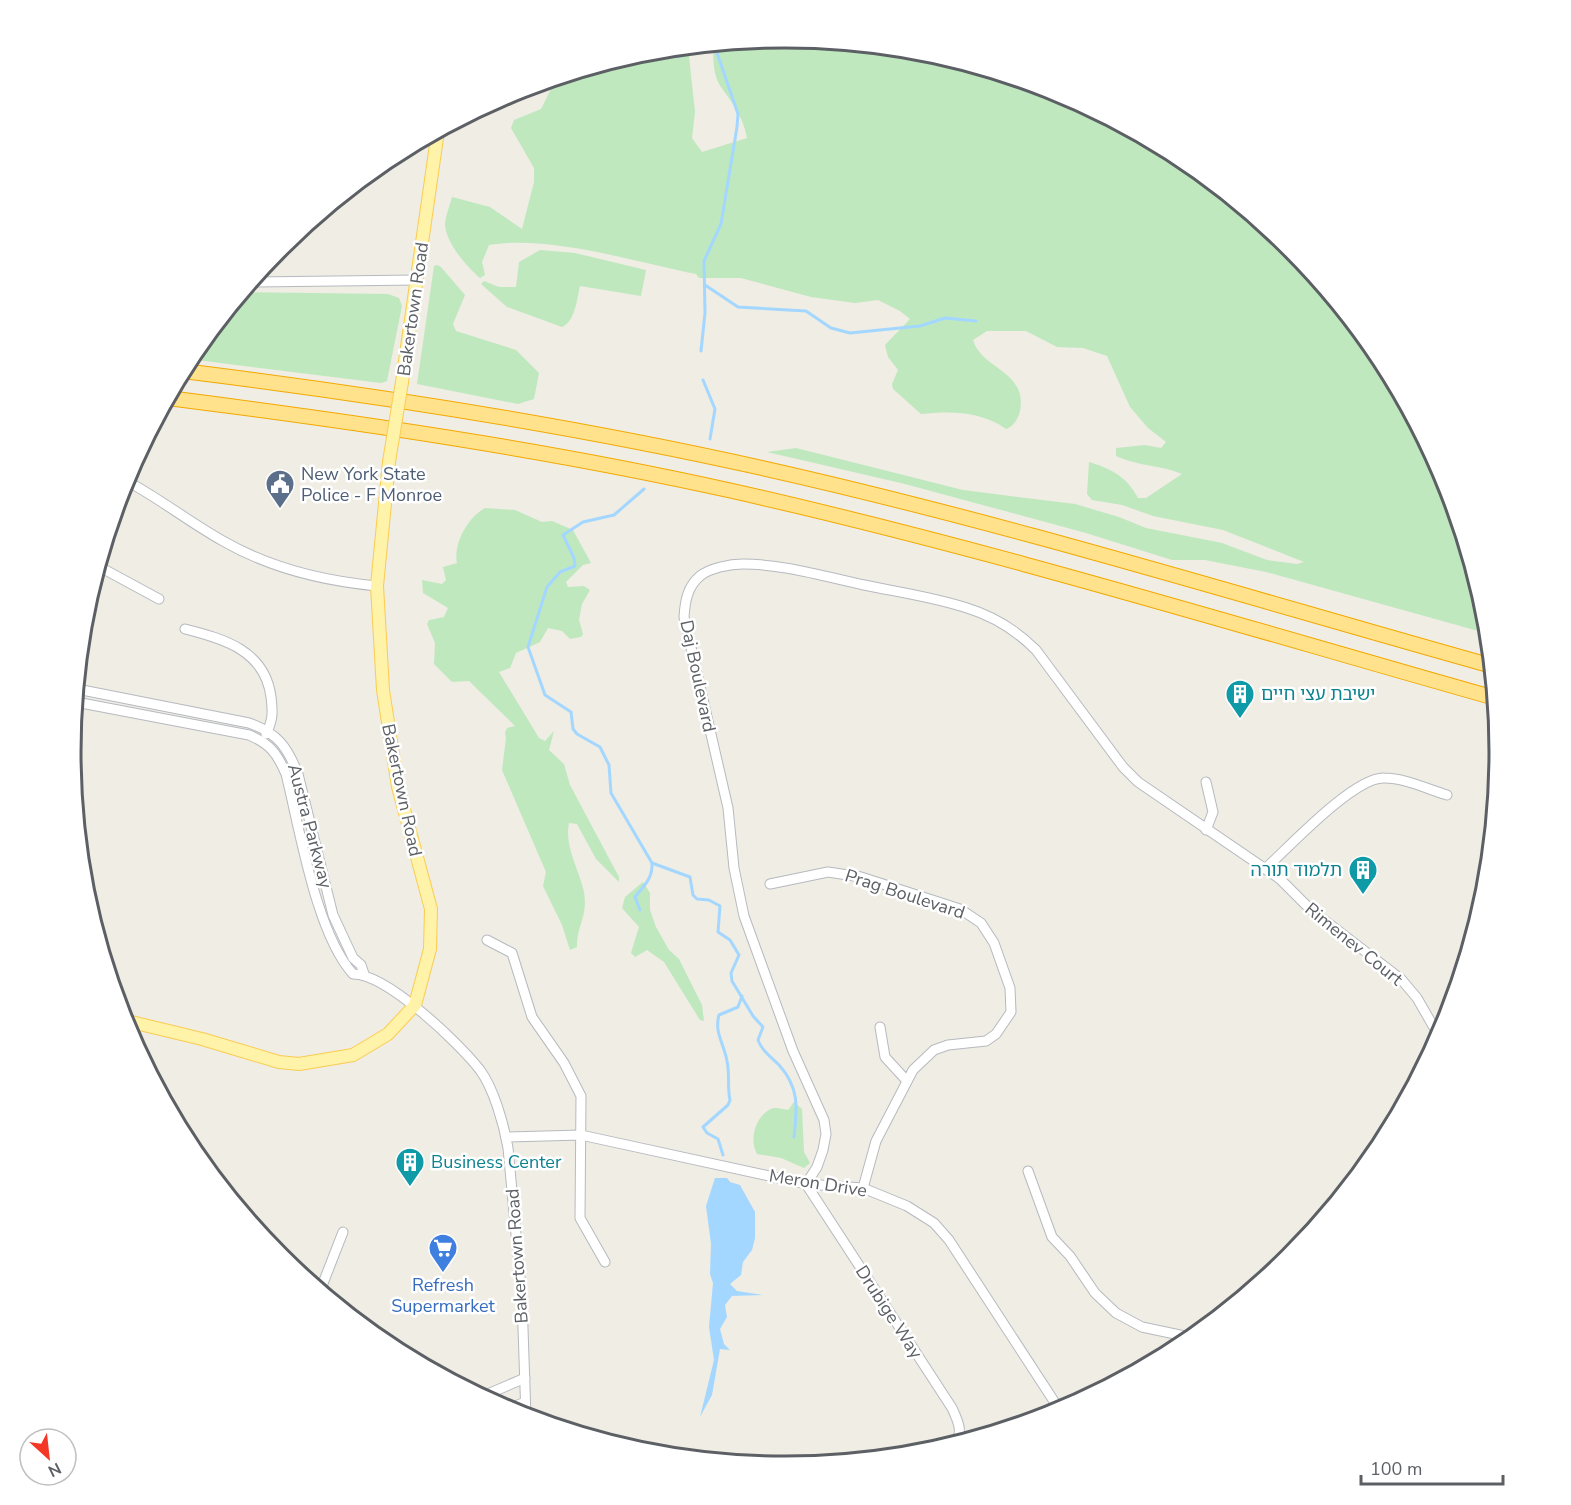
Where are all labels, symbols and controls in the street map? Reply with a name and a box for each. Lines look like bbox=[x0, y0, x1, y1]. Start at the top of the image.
street label: Bakertown Road bbox=[392, 241, 434, 377]
place label: New York State Police - F Monroe bbox=[301, 462, 442, 507]
public building icon: New York State Police - F Monroe bbox=[264, 468, 296, 510]
street label: Daj Boulevard bbox=[674, 618, 722, 734]
building icon: ישיבת עצי חיים bbox=[1224, 678, 1256, 720]
place label: ישיבת עצי חיים bbox=[1261, 682, 1375, 706]
street label: Bakertown Road bbox=[376, 722, 428, 858]
street label: Austra Parkway bbox=[282, 761, 338, 892]
building icon: תלמוד תורה bbox=[1347, 854, 1379, 896]
place label: תלמוד תורה bbox=[1250, 858, 1342, 882]
street label: Prag Boulevard bbox=[842, 863, 968, 925]
street label: Rimenev Court bbox=[1300, 897, 1409, 991]
building icon: Business Center bbox=[394, 1146, 426, 1188]
place label: Business Center bbox=[431, 1150, 562, 1174]
street label: Meron Drive bbox=[767, 1163, 869, 1203]
street label: Bakertown Road bbox=[500, 1188, 534, 1324]
supermarket icon: Refresh Supermarket bbox=[427, 1232, 459, 1274]
street label: Drubige Way bbox=[850, 1261, 929, 1364]
place label: Refresh Supermarket bbox=[391, 1273, 496, 1318]
north arrow bbox=[18, 1427, 78, 1487]
scale bar bbox=[1361, 1448, 1504, 1486]
text: N bbox=[44, 1457, 65, 1482]
text: 100 m bbox=[1370, 1457, 1422, 1481]

